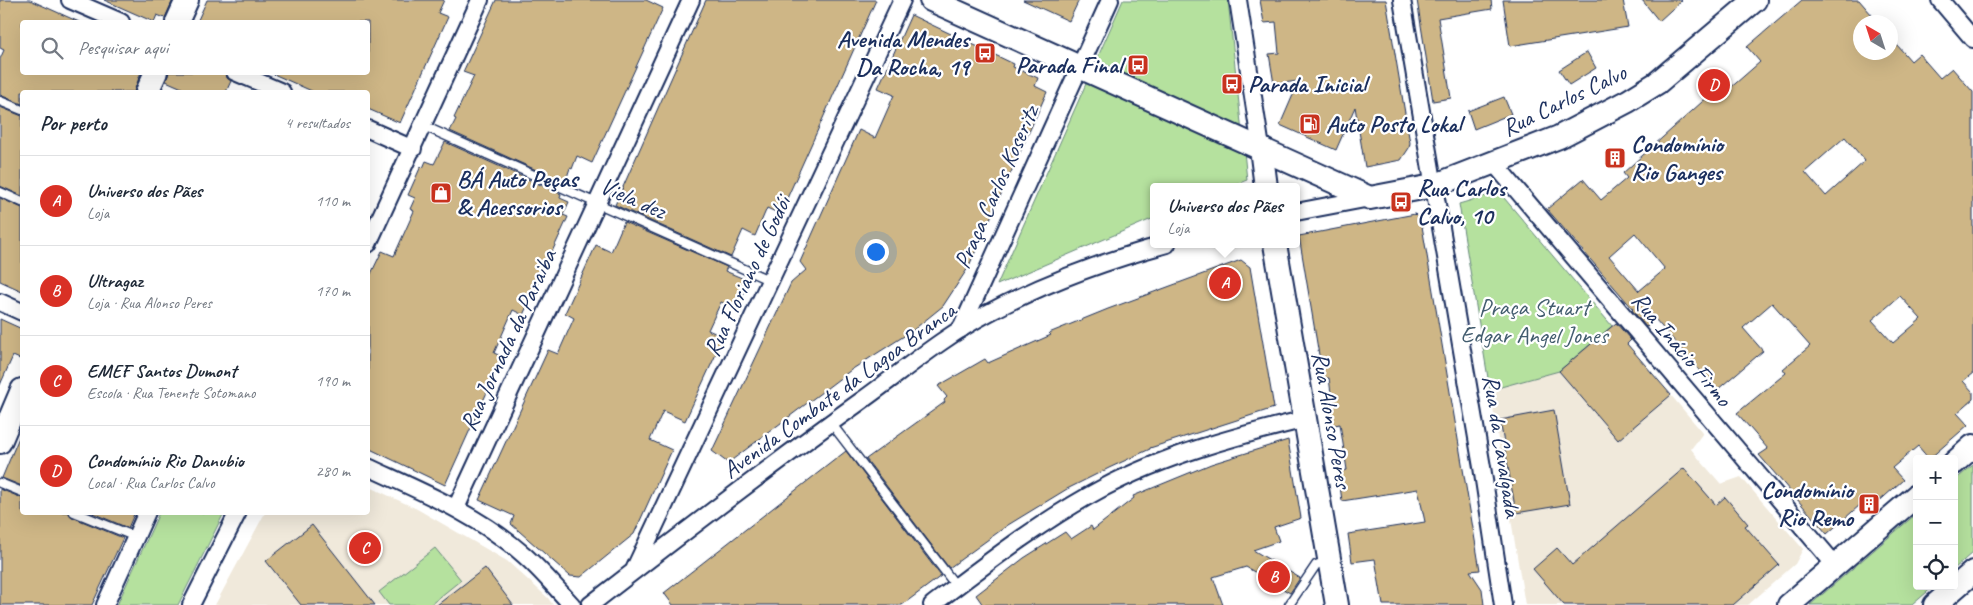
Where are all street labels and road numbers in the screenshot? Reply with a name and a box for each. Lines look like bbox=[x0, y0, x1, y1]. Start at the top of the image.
street label: Rua Carlos Calvo bbox=[1497, 56, 1632, 143]
street label: Praça Carlos Koseritz bbox=[947, 99, 1046, 273]
street label: Viela dez bbox=[596, 170, 672, 226]
street label: Rua Floriano de Godói bbox=[697, 189, 798, 361]
street label: Rua Jornada da Paraiba bbox=[453, 243, 564, 435]
street label: Rua Inácio Firmo bbox=[1625, 286, 1740, 414]
street label: Avenida Combate da Lagoa Branca bbox=[716, 294, 963, 485]
street label: Rua Alonso Peres bbox=[1305, 349, 1359, 492]
street label: Rua da Cavalgada bbox=[1476, 373, 1528, 521]

